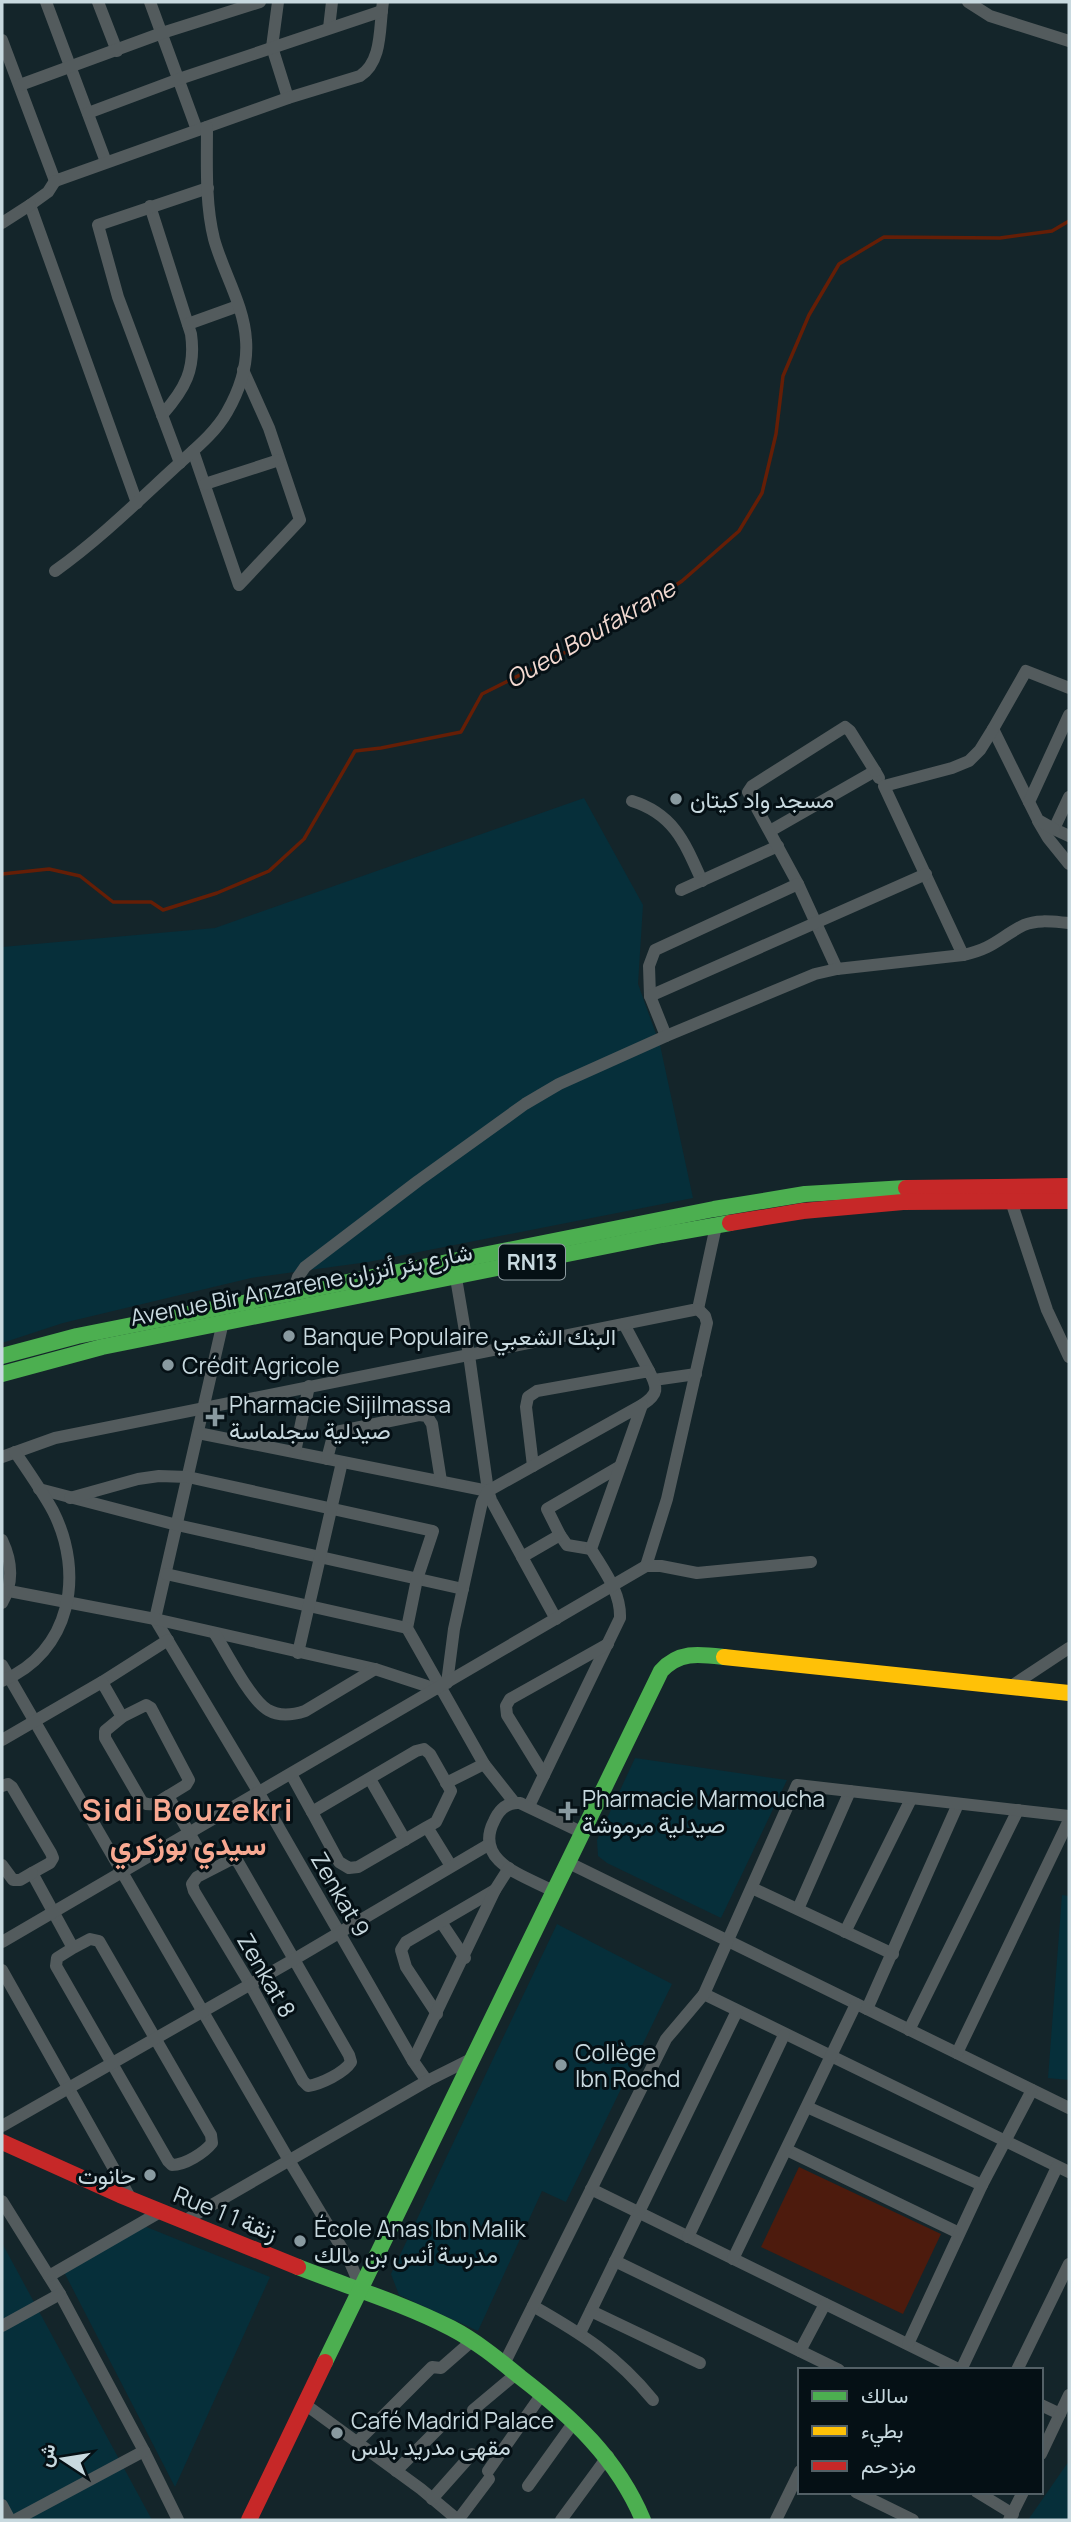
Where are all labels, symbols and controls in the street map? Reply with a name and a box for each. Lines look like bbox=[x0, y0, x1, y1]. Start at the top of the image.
water label: Oued Boufakrane bbox=[499, 570, 683, 695]
place label: مسجد واد كيتان bbox=[690, 783, 834, 815]
marker: مسجد واد كيتان bbox=[668, 791, 684, 807]
street label: Avenue Bir Anzarene شارع بئر أنزران bbox=[127, 1235, 475, 1334]
road number: RN13 bbox=[499, 1244, 565, 1280]
place label: Banque Populaire البنك الشعبي bbox=[303, 1320, 616, 1356]
marker: Banque Populaire البنك الشعبي bbox=[281, 1328, 297, 1344]
place label: Crédit Agricole bbox=[182, 1349, 340, 1381]
marker: Crédit Agricole bbox=[160, 1357, 176, 1373]
place label: Pharmacie Sijilmassa صيدلية سجلماسة bbox=[229, 1388, 451, 1446]
marker: Pharmacie Sijilmassa صيدلية سجلماسة bbox=[207, 1409, 223, 1425]
place label: Pharmacie Marmoucha صيدلية مرموشة bbox=[582, 1782, 825, 1840]
district label: Sidi Bouzekri سيدي بوزكري bbox=[82, 1789, 294, 1870]
marker: Pharmacie Marmoucha صيدلية مرموشة bbox=[560, 1803, 576, 1819]
street label: Zenkat 9 bbox=[304, 1846, 378, 1942]
street label: Zenkat 8 bbox=[230, 1927, 304, 2023]
place label: Collège Ibn Rochd bbox=[575, 2036, 680, 2094]
marker: Collège Ibn Rochd bbox=[553, 2057, 569, 2073]
place label: حانوت bbox=[78, 2159, 136, 2191]
marker: حانوت bbox=[142, 2167, 158, 2183]
street label: Rue 1 زنقة 1 bbox=[169, 2178, 283, 2248]
place label: École Anas Ibn Malik مدرسة أنس بن مالك bbox=[314, 2212, 526, 2270]
marker: École Anas Ibn Malik مدرسة أنس بن مالك bbox=[292, 2233, 308, 2249]
legend bbox=[798, 2368, 1043, 2494]
text: سالك bbox=[861, 2381, 908, 2409]
place label: Café Madrid Palace مقهى مدريد بلاس bbox=[351, 2404, 554, 2462]
text: بطيء bbox=[861, 2416, 904, 2448]
north arrow bbox=[28, 2424, 98, 2494]
marker: Café Madrid Palace مقهى مدريد بلاس bbox=[329, 2425, 345, 2441]
text: ش bbox=[31, 2441, 61, 2469]
text: مزدحم bbox=[861, 2451, 916, 2480]

